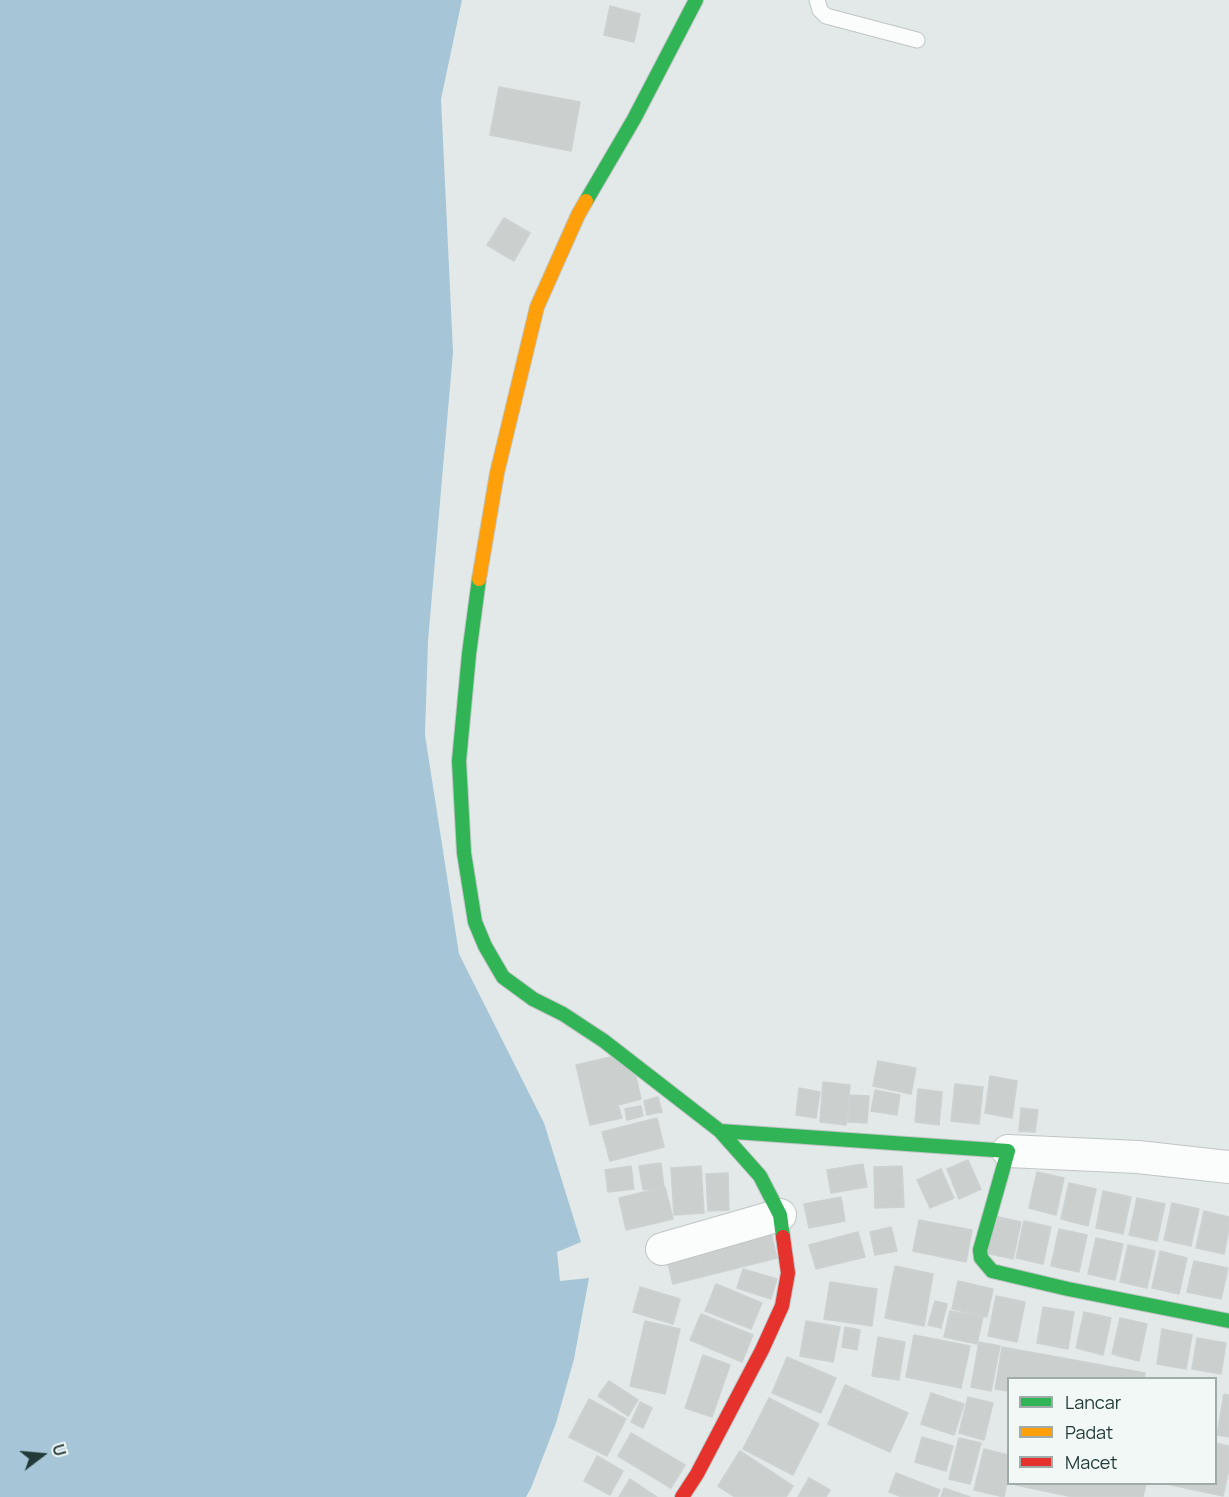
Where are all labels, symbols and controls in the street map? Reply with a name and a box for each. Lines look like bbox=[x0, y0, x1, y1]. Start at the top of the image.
legend bbox=[1007, 1377, 1217, 1485]
text: Lancar bbox=[1065, 1390, 1121, 1414]
text: Padat bbox=[1065, 1420, 1113, 1444]
north arrow bbox=[12, 1425, 72, 1485]
text: U bbox=[47, 1441, 71, 1459]
text: Macet bbox=[1065, 1450, 1118, 1474]

